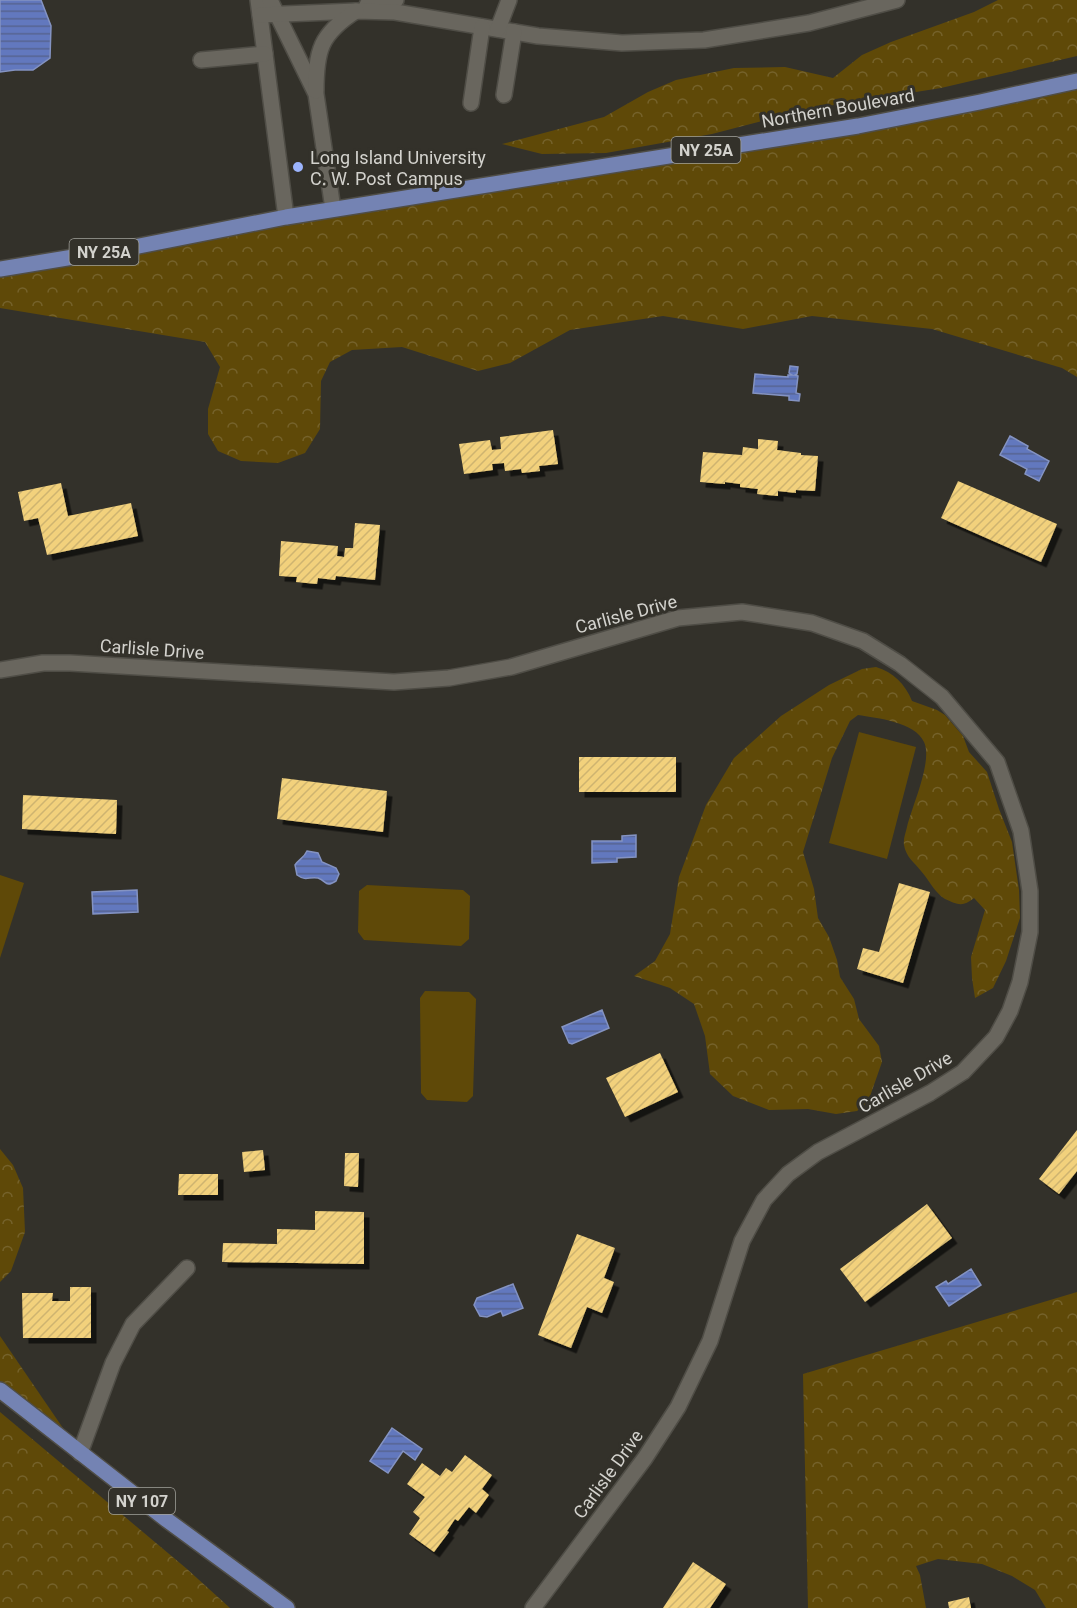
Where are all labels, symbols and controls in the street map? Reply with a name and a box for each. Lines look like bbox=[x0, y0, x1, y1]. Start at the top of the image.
street label: Northern Boulevard bbox=[760, 84, 916, 132]
road number: NY 25A bbox=[672, 137, 740, 163]
place label: Long Island University C. W. Post Campus bbox=[310, 147, 486, 189]
marker: Long Island University C. W. Post Campus bbox=[291, 160, 305, 174]
road number: NY 25A bbox=[70, 239, 138, 265]
street label: Carlisle Drive bbox=[573, 590, 679, 638]
street label: Carlisle Drive bbox=[99, 635, 205, 663]
street label: Carlisle Drive bbox=[855, 1047, 955, 1117]
street label: Carlisle Drive bbox=[569, 1426, 647, 1522]
road number: NY 107 bbox=[109, 1488, 175, 1514]

